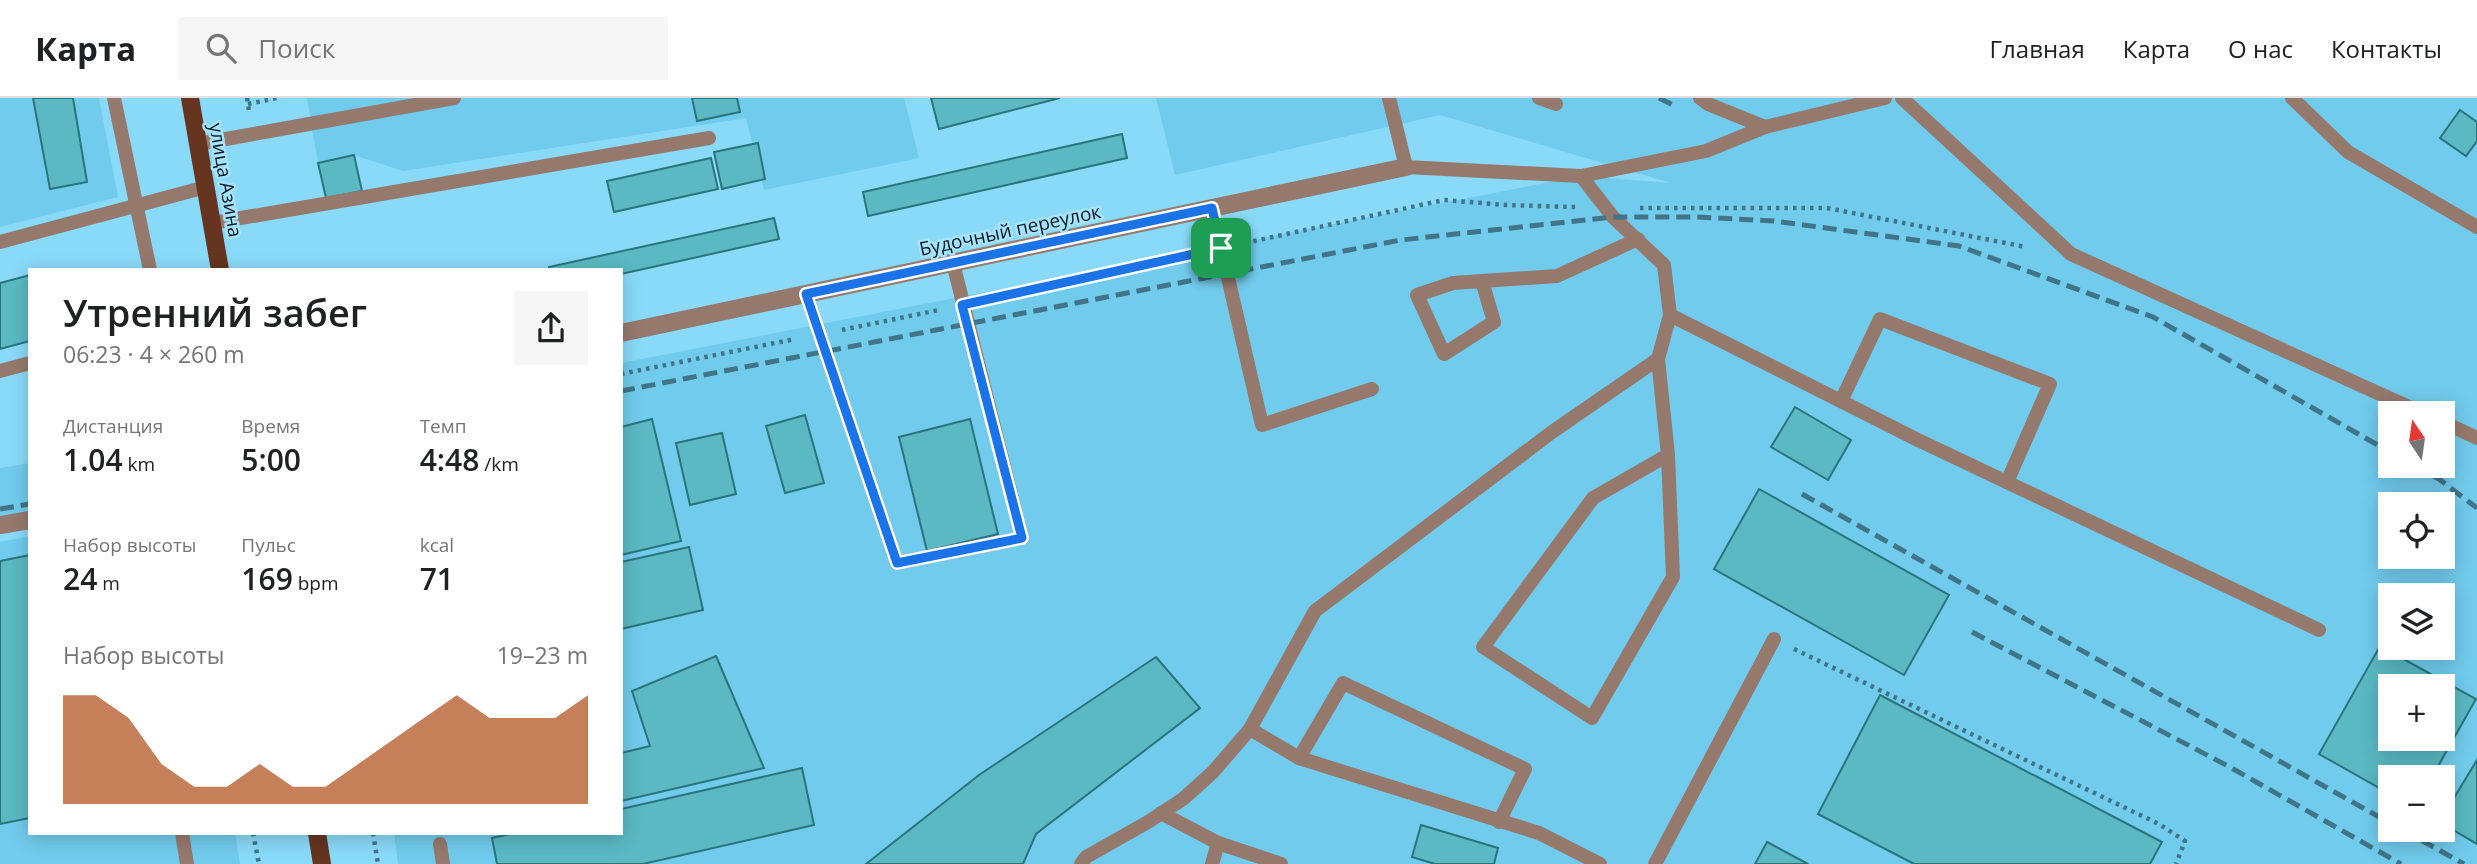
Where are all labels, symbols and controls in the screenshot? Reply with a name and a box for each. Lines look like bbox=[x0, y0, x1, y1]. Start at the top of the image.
search box bbox=[178, 17, 668, 80]
text: Карта bbox=[35, 26, 136, 71]
icon: search bbox=[202, 29, 240, 67]
text: Поиск bbox=[258, 30, 335, 66]
text: Главная bbox=[1990, 32, 2085, 65]
text: Карта bbox=[2123, 32, 2190, 65]
text: О нас bbox=[2228, 32, 2293, 65]
text: Контакты bbox=[2331, 32, 2442, 65]
street label: улица Азина bbox=[203, 121, 249, 239]
street label: Будочный переулок bbox=[917, 198, 1103, 262]
pin bbox=[1191, 218, 1251, 278]
icon: arrive bbox=[1202, 229, 1240, 267]
text: Утренний забег bbox=[63, 286, 367, 338]
button: share bbox=[514, 291, 588, 365]
text: 06:23 · 4 × 260 m bbox=[63, 338, 245, 370]
north arrow bbox=[2378, 401, 2455, 478]
map controls bbox=[2378, 401, 2455, 842]
text: Дистанция bbox=[63, 413, 163, 439]
text: Время bbox=[241, 413, 300, 439]
text: Темп bbox=[420, 413, 467, 439]
text: 1.04 bbox=[63, 439, 123, 480]
text: 5:00 bbox=[241, 439, 301, 480]
text: 4:48 bbox=[420, 439, 479, 480]
text: km bbox=[123, 451, 155, 477]
text: /km bbox=[479, 451, 519, 477]
button: locate bbox=[2378, 492, 2455, 569]
text: Набор высоты bbox=[63, 532, 196, 558]
text: Пульс bbox=[241, 532, 296, 558]
text: kcal bbox=[420, 532, 454, 558]
text: 24 bbox=[63, 558, 97, 599]
text: 169 bbox=[241, 558, 293, 599]
text: 71 bbox=[420, 558, 454, 599]
text: m bbox=[97, 570, 120, 596]
text: bpm bbox=[293, 570, 339, 596]
button: layers bbox=[2378, 583, 2455, 660]
text: Набор высоты bbox=[63, 639, 225, 671]
text: 19–23 m bbox=[497, 639, 588, 671]
button: + bbox=[2378, 674, 2455, 751]
button: − bbox=[2378, 765, 2455, 842]

